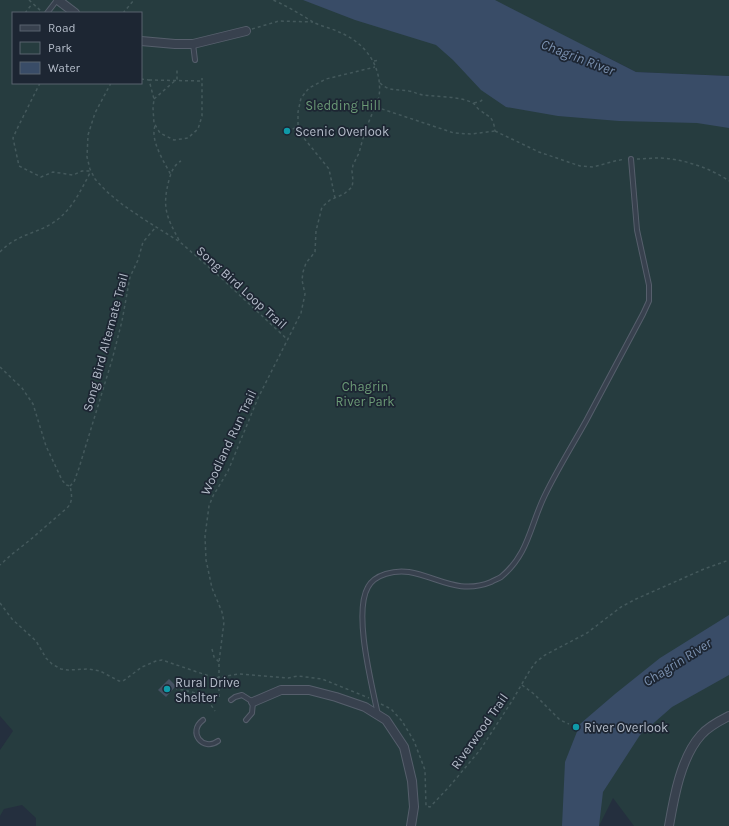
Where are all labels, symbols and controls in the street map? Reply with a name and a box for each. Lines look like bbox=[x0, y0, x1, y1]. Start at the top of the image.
legend bbox=[12, 12, 142, 84]
text: Road bbox=[48, 21, 76, 35]
water label: Chagrin River bbox=[538, 36, 618, 80]
text: Park bbox=[48, 41, 73, 55]
text: Water bbox=[48, 61, 81, 75]
park label: Sledding Hill bbox=[305, 98, 381, 113]
place label: Scenic Overlook bbox=[295, 124, 389, 139]
marker: Scenic Overlook bbox=[282, 126, 292, 136]
street label: Song Bird Loop Trail bbox=[193, 243, 290, 332]
street label: Song Bird Alternate Trail bbox=[80, 271, 131, 413]
park label: Chagrin River Park bbox=[335, 379, 395, 409]
street label: Woodland Run Trail bbox=[198, 387, 259, 497]
water label: Chagrin River bbox=[640, 634, 716, 690]
place label: Rural Drive Shelter bbox=[175, 675, 240, 705]
marker: Rural Drive Shelter bbox=[162, 684, 172, 694]
street label: Riverwood Trail bbox=[448, 690, 511, 772]
place label: River Overlook bbox=[584, 720, 668, 735]
marker: River Overlook bbox=[571, 722, 581, 732]

